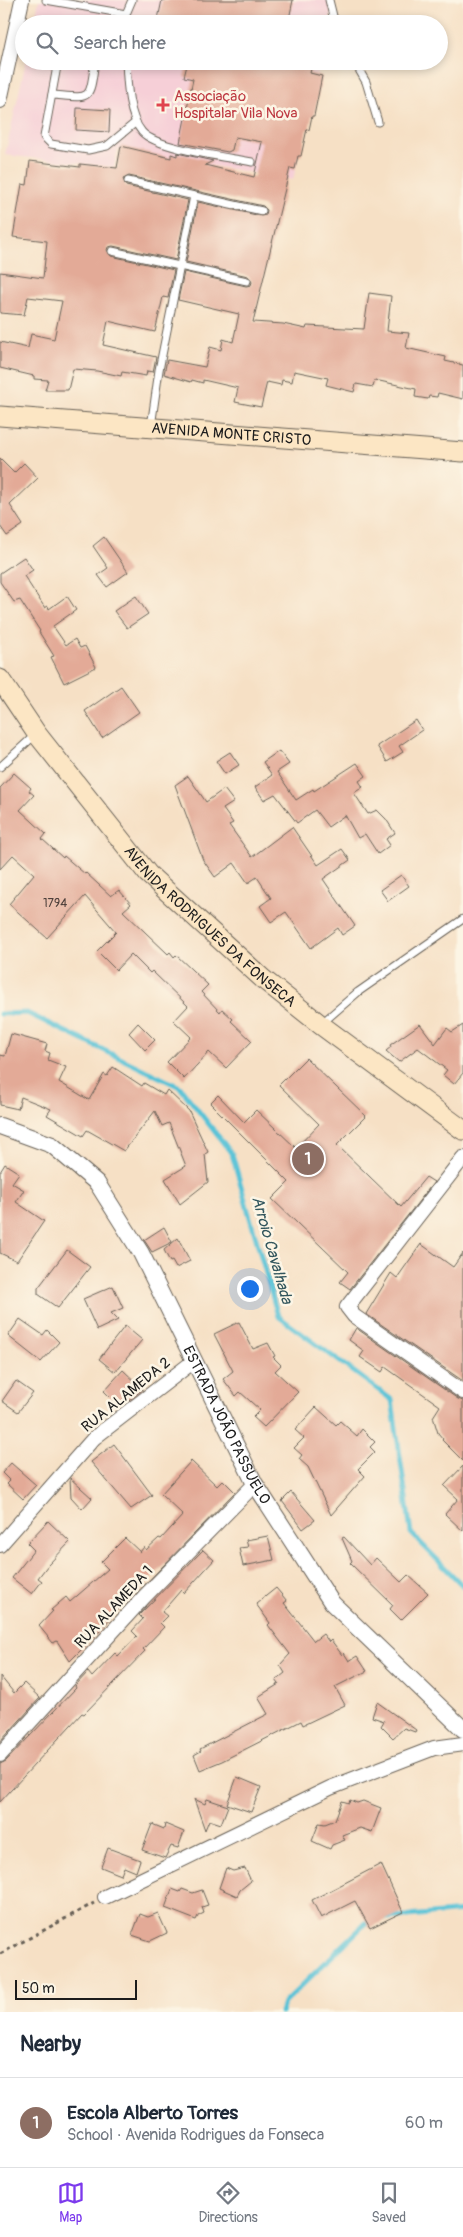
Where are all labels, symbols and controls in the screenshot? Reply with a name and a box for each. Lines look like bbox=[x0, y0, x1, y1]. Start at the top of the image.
search box bbox=[15, 15, 448, 70]
icon: search bbox=[33, 29, 61, 57]
text: Search here bbox=[73, 31, 166, 55]
place label: Associação Hospitalar Vila Nova bbox=[174, 87, 298, 123]
marker: Associação Hospitalar Vila Nova bbox=[156, 98, 170, 112]
street label: AVENIDA MONTE CRISTO bbox=[151, 418, 312, 450]
street label: AVENIDA RODRIGUES DA FONSECA bbox=[120, 842, 300, 1011]
house number: 1794 bbox=[43, 896, 67, 911]
pin: 1 bbox=[292, 1140, 324, 1178]
water label: Arroio Cavalhada bbox=[247, 1194, 297, 1308]
your location bbox=[237, 1276, 263, 1302]
street label: ESTRADA JOÃO PASSUELO bbox=[179, 1343, 275, 1508]
street label: RUA ALAMEDA 2 bbox=[78, 1353, 174, 1437]
street label: RUA ALAMEDA 1 bbox=[71, 1562, 157, 1652]
scale bar bbox=[15, 1977, 138, 2000]
text: 50 m bbox=[22, 1980, 55, 1997]
text: Nearby bbox=[20, 2031, 81, 2058]
text: Escola Alberto Torres bbox=[67, 2101, 238, 2125]
text: 1 bbox=[33, 2113, 39, 2133]
text: 60 m bbox=[405, 2113, 443, 2133]
text: School · Avenida Rodrigues da Fonseca bbox=[67, 2125, 324, 2145]
tab: Map bbox=[57, 2179, 85, 2226]
tab: Directions bbox=[198, 2179, 258, 2226]
tab: Saved bbox=[371, 2179, 406, 2226]

